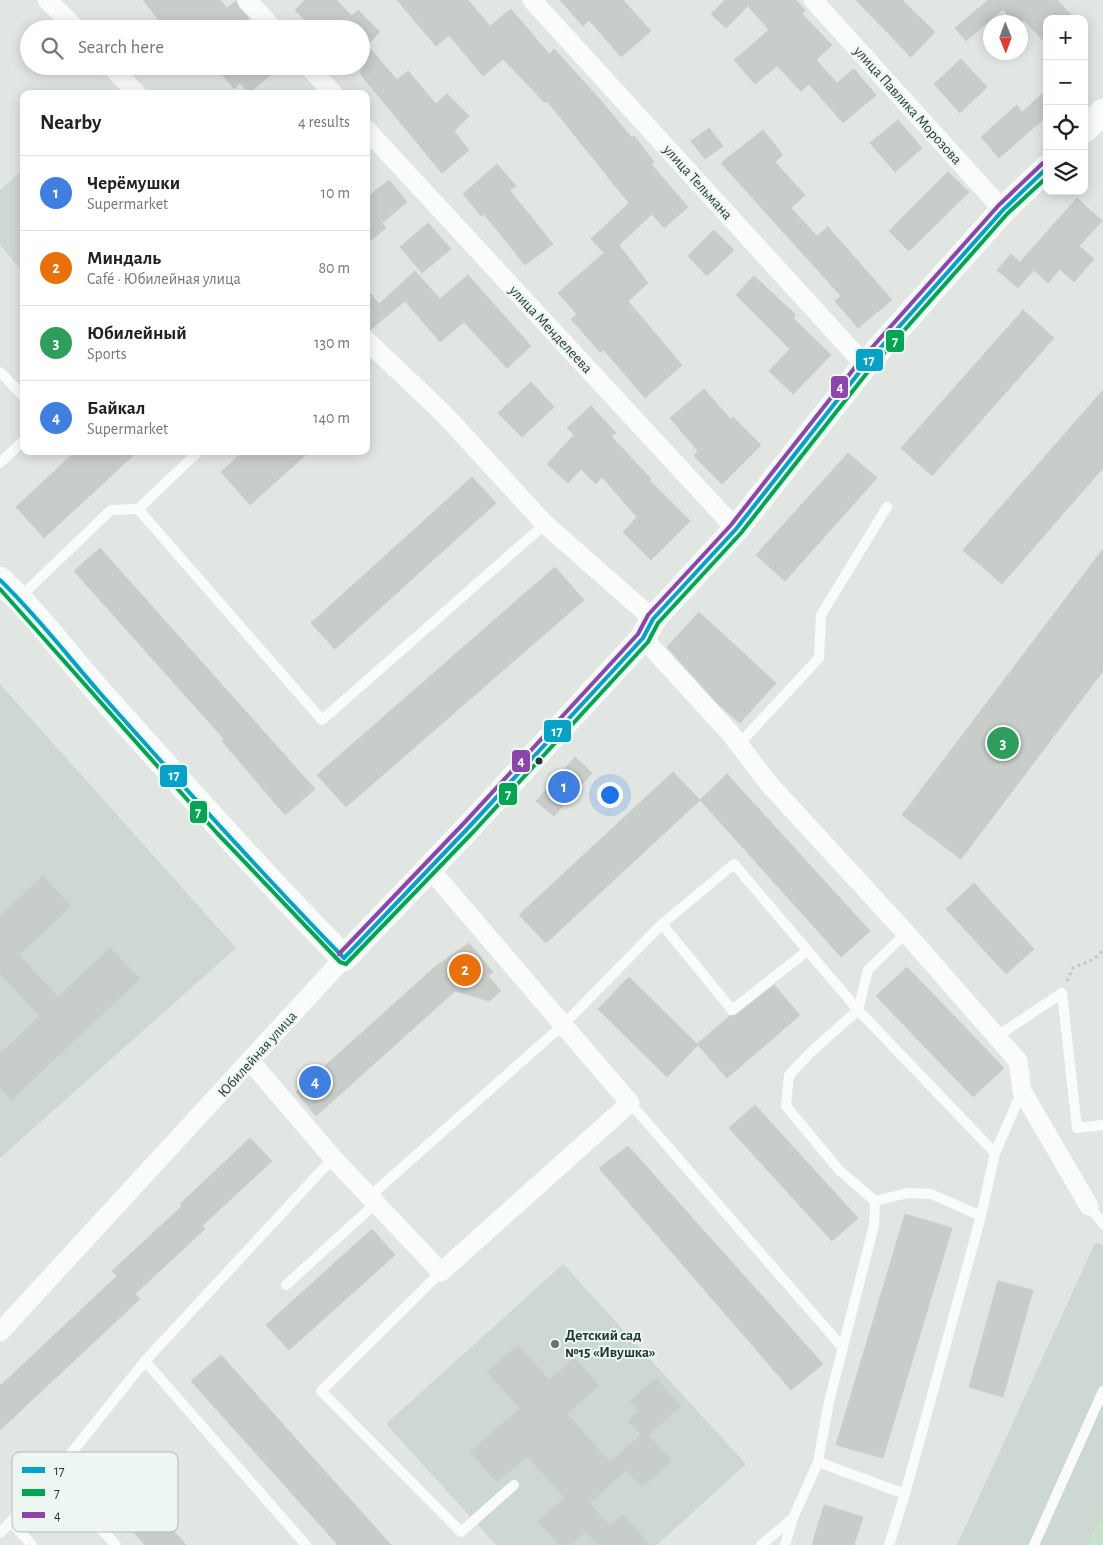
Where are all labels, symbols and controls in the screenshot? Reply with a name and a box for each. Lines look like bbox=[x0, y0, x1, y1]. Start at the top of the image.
north arrow bbox=[983, 15, 1028, 60]
map controls bbox=[1043, 15, 1088, 195]
button: + bbox=[1043, 15, 1088, 60]
search box bbox=[20, 20, 370, 75]
icon: search bbox=[38, 34, 66, 62]
text: Search here bbox=[78, 38, 164, 57]
street label: улица Павлика Морозова bbox=[850, 43, 965, 167]
button: − bbox=[1043, 60, 1088, 105]
button: locate bbox=[1043, 105, 1088, 150]
text: Nearby bbox=[40, 112, 101, 133]
text: 4 results bbox=[298, 114, 350, 130]
street label: улица Тельмана bbox=[660, 141, 735, 223]
button: layers bbox=[1043, 150, 1088, 195]
text: Черёмушки bbox=[87, 174, 180, 193]
text: 1 bbox=[53, 185, 59, 201]
text: 10 m bbox=[321, 185, 350, 201]
text: Supermarket bbox=[87, 196, 168, 212]
text: Миндаль bbox=[87, 249, 161, 268]
text: 2 bbox=[52, 260, 60, 276]
text: 80 m bbox=[319, 260, 350, 276]
text: Café · Юбилейная улица bbox=[87, 271, 241, 287]
street label: улица Менделеева bbox=[506, 282, 595, 376]
text: Юбилейный bbox=[87, 324, 187, 343]
line badge: 7 bbox=[885, 329, 905, 353]
text: 3 bbox=[53, 335, 59, 351]
text: 130 m bbox=[314, 335, 350, 351]
text: 7 bbox=[892, 335, 898, 349]
text: Sports bbox=[87, 346, 127, 362]
line badge: 17 bbox=[855, 348, 884, 372]
text: 17 bbox=[863, 354, 875, 368]
line badge: 4 bbox=[830, 375, 849, 399]
text: 4 bbox=[836, 381, 844, 395]
text: Байкал bbox=[87, 399, 145, 418]
text: 4 bbox=[52, 410, 60, 426]
text: 140 m bbox=[313, 410, 350, 426]
text: Supermarket bbox=[87, 421, 168, 437]
line badge: 17 bbox=[543, 719, 572, 743]
pin: 3 bbox=[987, 724, 1019, 762]
text: 17 bbox=[551, 725, 563, 739]
line badge: 4 bbox=[511, 749, 531, 773]
text: 4 bbox=[517, 755, 525, 769]
unlabelled marker bbox=[534, 756, 544, 766]
line badge: 17 bbox=[159, 764, 188, 788]
pin: 1 bbox=[548, 768, 580, 806]
text: 17 bbox=[168, 769, 180, 783]
line badge: 7 bbox=[498, 782, 518, 806]
your location bbox=[597, 782, 623, 808]
text: 7 bbox=[505, 788, 511, 802]
line badge: 7 bbox=[189, 800, 208, 824]
text: 7 bbox=[195, 806, 201, 820]
pin: 2 bbox=[449, 951, 481, 989]
street label: Юбилейная улица bbox=[215, 1008, 300, 1100]
pin: 4 bbox=[299, 1063, 331, 1101]
place label: Детский сад №15 «Ивушка» bbox=[565, 1328, 656, 1360]
marker: Детский сад №15 «Ивушка» bbox=[549, 1338, 561, 1350]
legend bbox=[12, 1452, 178, 1532]
text: 17 bbox=[54, 1464, 65, 1478]
text: 7 bbox=[54, 1486, 60, 1500]
text: 4 bbox=[54, 1509, 61, 1523]

